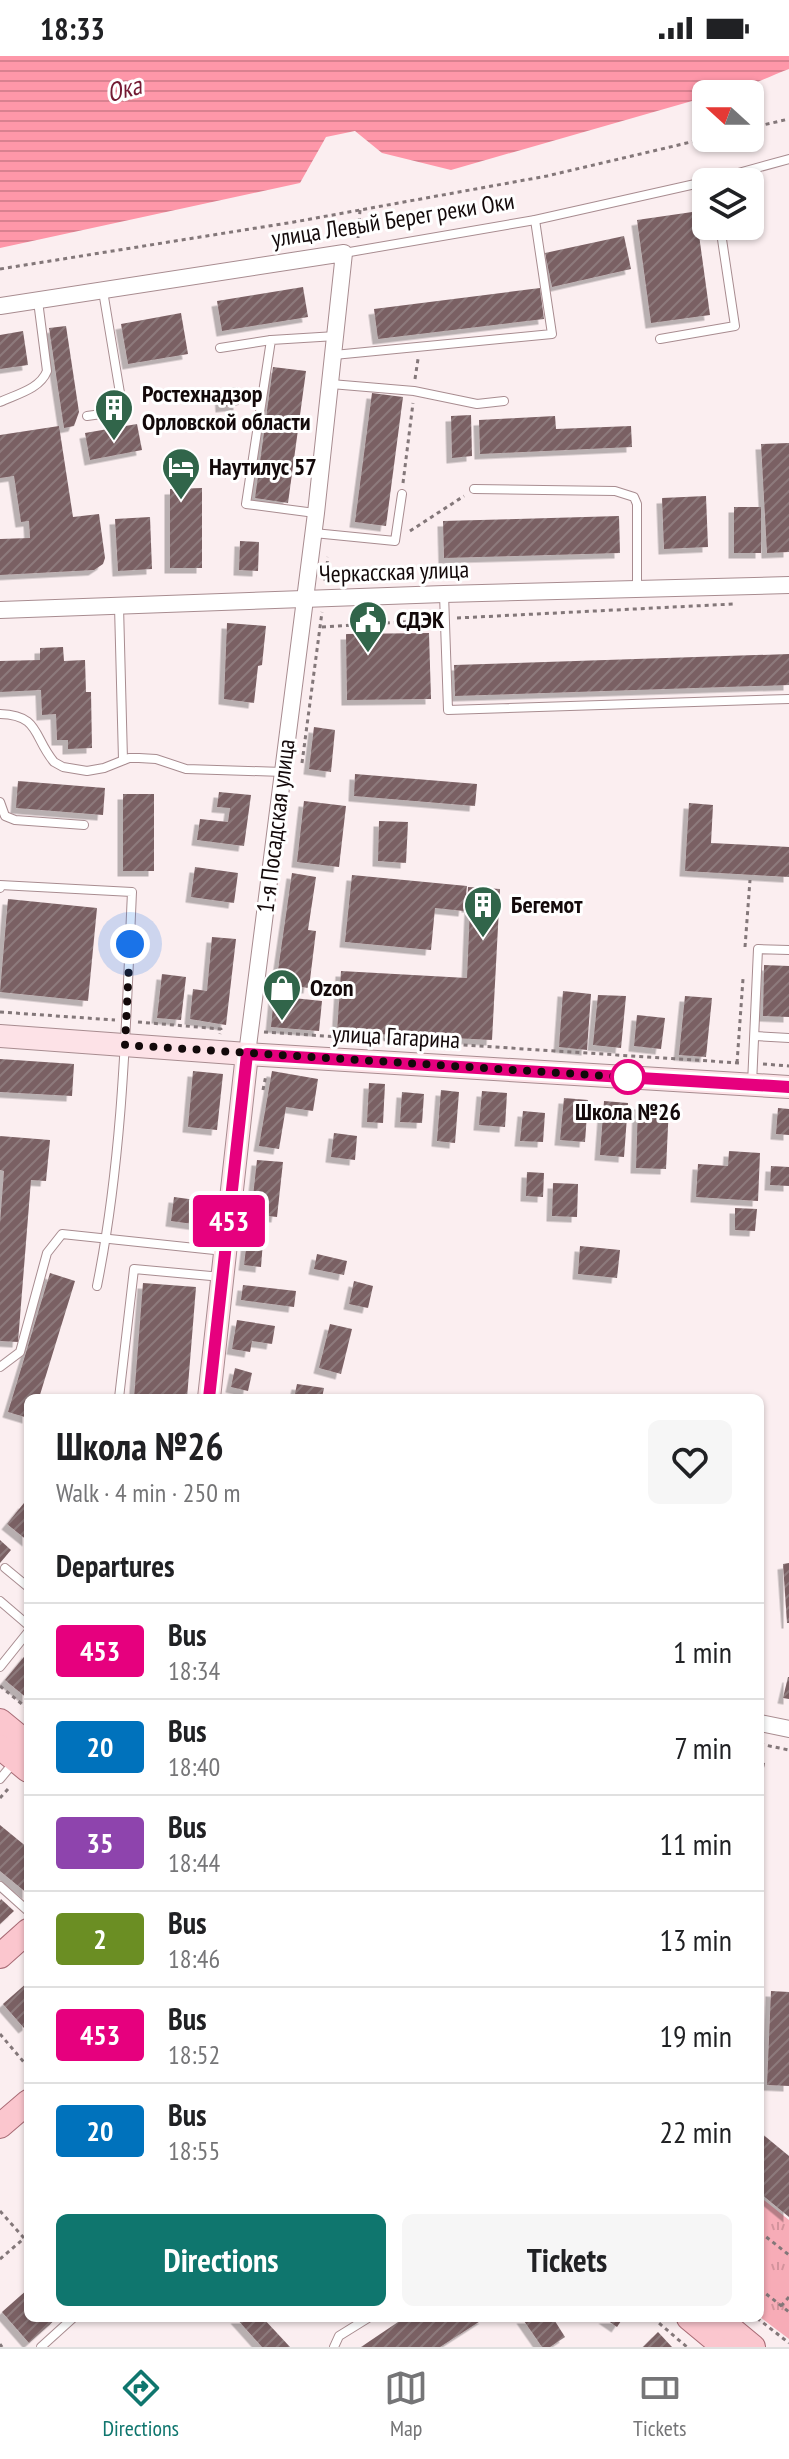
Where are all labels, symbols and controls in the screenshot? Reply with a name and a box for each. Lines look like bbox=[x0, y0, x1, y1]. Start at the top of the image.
text: 18:33 bbox=[40, 9, 105, 48]
water label: Ока bbox=[103, 68, 146, 109]
north arrow bbox=[692, 80, 764, 152]
map controls bbox=[692, 80, 764, 240]
button: layers bbox=[692, 168, 764, 240]
street label: улица Левый Берег реки Оки bbox=[269, 185, 516, 254]
place label: Ростехнадзор Орловской области bbox=[142, 378, 311, 437]
building icon: Ростехнадзор Орловской области bbox=[93, 387, 135, 442]
hotel icon: Наутилус 57 bbox=[160, 446, 202, 501]
place label: Наутилус 57 bbox=[209, 451, 317, 482]
street label: Черкасская улица bbox=[318, 553, 469, 590]
public building icon: СДЭК bbox=[347, 599, 389, 654]
place label: СДЭК bbox=[396, 604, 445, 635]
street label: 1-я Посадская улица bbox=[249, 737, 302, 915]
building icon: Бегемот bbox=[462, 884, 504, 939]
place label: Бегемот bbox=[511, 889, 583, 920]
your location bbox=[110, 924, 150, 964]
shop icon: Ozon bbox=[261, 967, 303, 1022]
place label: Ozon bbox=[310, 972, 353, 1003]
street label: улица Гагарина bbox=[331, 1018, 461, 1055]
marker: Школа №26 bbox=[611, 1060, 645, 1094]
place label: Школа №26 bbox=[575, 1096, 681, 1127]
line badge: 453 bbox=[183, 1195, 275, 1247]
text: 453 bbox=[209, 1202, 249, 1239]
button: heart bbox=[648, 1420, 732, 1504]
text: Школа №26 bbox=[56, 1421, 224, 1470]
text: Walk · 4 min · 250 m bbox=[56, 1476, 240, 1509]
text: Departures bbox=[56, 1546, 174, 1585]
text: Bus bbox=[168, 1615, 207, 1654]
text: 453 bbox=[80, 1632, 120, 1669]
text: 1 min bbox=[673, 1632, 732, 1671]
text: 18:34 bbox=[168, 1654, 220, 1687]
text: Bus bbox=[168, 1711, 207, 1750]
text: 20 bbox=[87, 1728, 113, 1765]
text: 7 min bbox=[674, 1728, 732, 1767]
text: 18:40 bbox=[168, 1750, 220, 1783]
text: Bus bbox=[168, 1807, 207, 1846]
text: 35 bbox=[87, 1824, 113, 1861]
text: 11 min bbox=[659, 1824, 732, 1863]
text: 18:44 bbox=[168, 1846, 220, 1879]
text: Bus bbox=[168, 1903, 207, 1942]
text: 2 bbox=[93, 1920, 107, 1957]
text: 13 min bbox=[659, 1920, 732, 1959]
text: 18:46 bbox=[168, 1942, 220, 1975]
text: Bus bbox=[168, 1999, 207, 2038]
text: 453 bbox=[80, 2016, 120, 2053]
text: 19 min bbox=[659, 2016, 732, 2055]
text: 18:52 bbox=[168, 2038, 220, 2071]
text: Bus bbox=[168, 2095, 207, 2134]
text: 20 bbox=[87, 2112, 113, 2149]
text: 22 min bbox=[659, 2112, 732, 2151]
text: 18:55 bbox=[168, 2134, 220, 2167]
button: Directions bbox=[56, 2214, 386, 2306]
button: Tickets bbox=[402, 2214, 732, 2306]
tab: Directions bbox=[103, 2366, 179, 2442]
tab: Map bbox=[384, 2366, 428, 2442]
tab: Tickets bbox=[633, 2366, 686, 2442]

